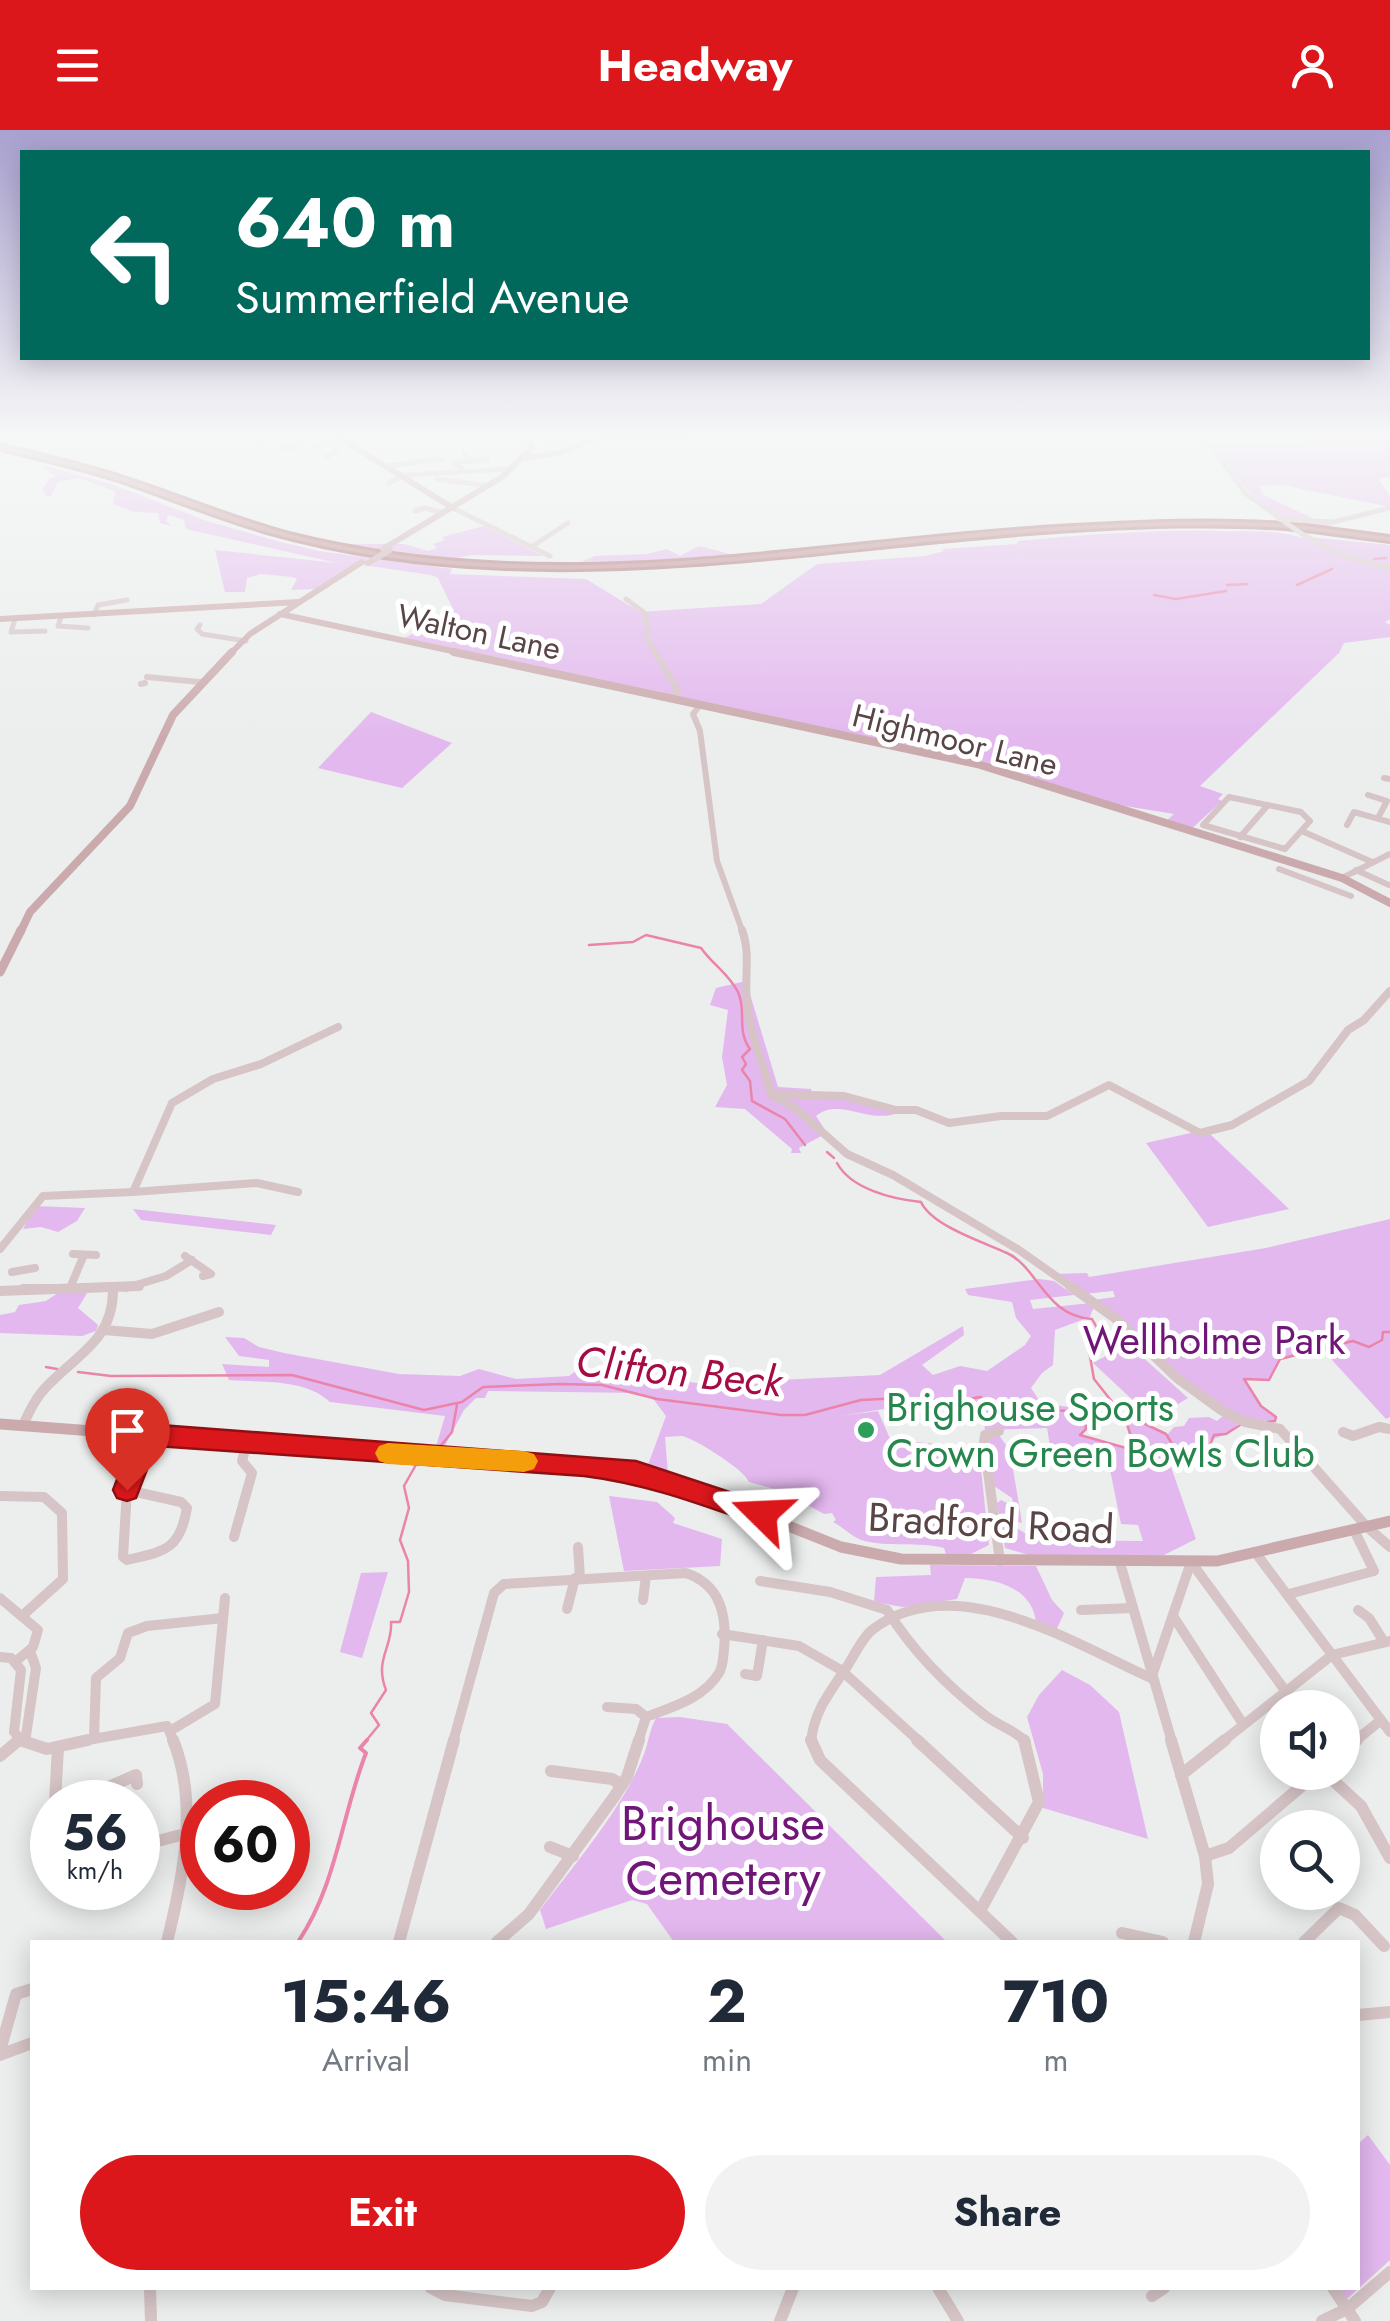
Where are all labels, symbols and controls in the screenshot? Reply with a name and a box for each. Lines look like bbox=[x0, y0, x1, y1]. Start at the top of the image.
text: Headway bbox=[598, 33, 792, 98]
icon: menu bbox=[50, 38, 105, 93]
icon: person bbox=[1285, 38, 1340, 93]
text: 640 m bbox=[235, 172, 455, 273]
icon: left bbox=[70, 190, 200, 320]
text: Summerfield Avenue bbox=[235, 265, 630, 330]
street label: Walton Lane bbox=[393, 592, 565, 672]
street label: Highmoor Lane bbox=[848, 692, 1062, 788]
park label: Wellholme Park bbox=[1083, 1311, 1346, 1369]
water label: Clifton Beck bbox=[573, 1330, 787, 1413]
place label: Brighouse Sports Crown Green Bowls Club bbox=[886, 1378, 1315, 1482]
pin bbox=[85, 1388, 170, 1491]
icon: arrive bbox=[100, 1403, 155, 1458]
marker: Brighouse Sports Crown Green Bowls Club bbox=[855, 1419, 877, 1441]
position arrow bbox=[710, 1462, 814, 1566]
street label: Bradford Road bbox=[867, 1488, 1115, 1558]
map controls bbox=[1260, 1690, 1360, 1910]
button: sound bbox=[1260, 1690, 1360, 1790]
speed limit sign: 60 bbox=[180, 1780, 310, 1910]
park label: Brighouse Cemetery bbox=[621, 1789, 825, 1913]
text: 56 bbox=[62, 1796, 128, 1869]
button: search bbox=[1260, 1810, 1360, 1910]
text: km/h bbox=[67, 1852, 123, 1888]
text: 15:46 bbox=[281, 1958, 451, 2045]
text: 2 bbox=[707, 1958, 747, 2045]
text: 710 bbox=[1003, 1958, 1109, 2045]
text: Arrival bbox=[322, 2037, 410, 2083]
text: min bbox=[702, 2037, 752, 2083]
text: m bbox=[1044, 2037, 1069, 2083]
button: Exit bbox=[80, 2155, 685, 2270]
button: Share bbox=[705, 2155, 1310, 2270]

